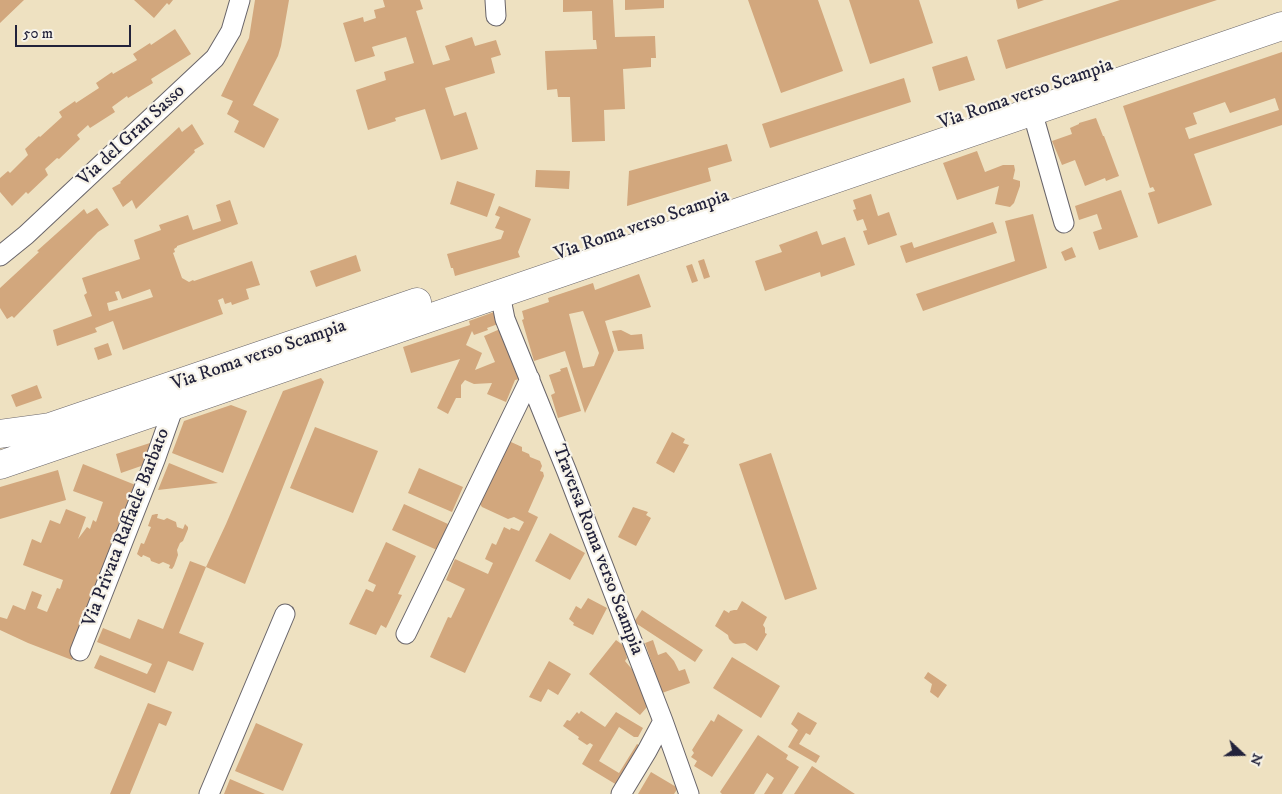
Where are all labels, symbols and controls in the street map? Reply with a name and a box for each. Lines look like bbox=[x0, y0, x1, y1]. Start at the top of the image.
scale bar bbox=[18, 15, 134, 47]
text: 50 m bbox=[23, 24, 53, 43]
street label: Via Roma verso Scampia bbox=[936, 54, 1116, 136]
street label: Via del Gran Sasso bbox=[74, 80, 190, 192]
street label: Via Roma verso Scampia bbox=[552, 185, 732, 267]
street label: Via Roma verso Scampia bbox=[169, 315, 349, 397]
street label: Via Privata Raffaele Barbato bbox=[79, 425, 175, 631]
street label: Traversa Roma verso Scampia bbox=[546, 442, 648, 658]
north arrow bbox=[1217, 729, 1267, 779]
text: N bbox=[1246, 751, 1266, 768]

